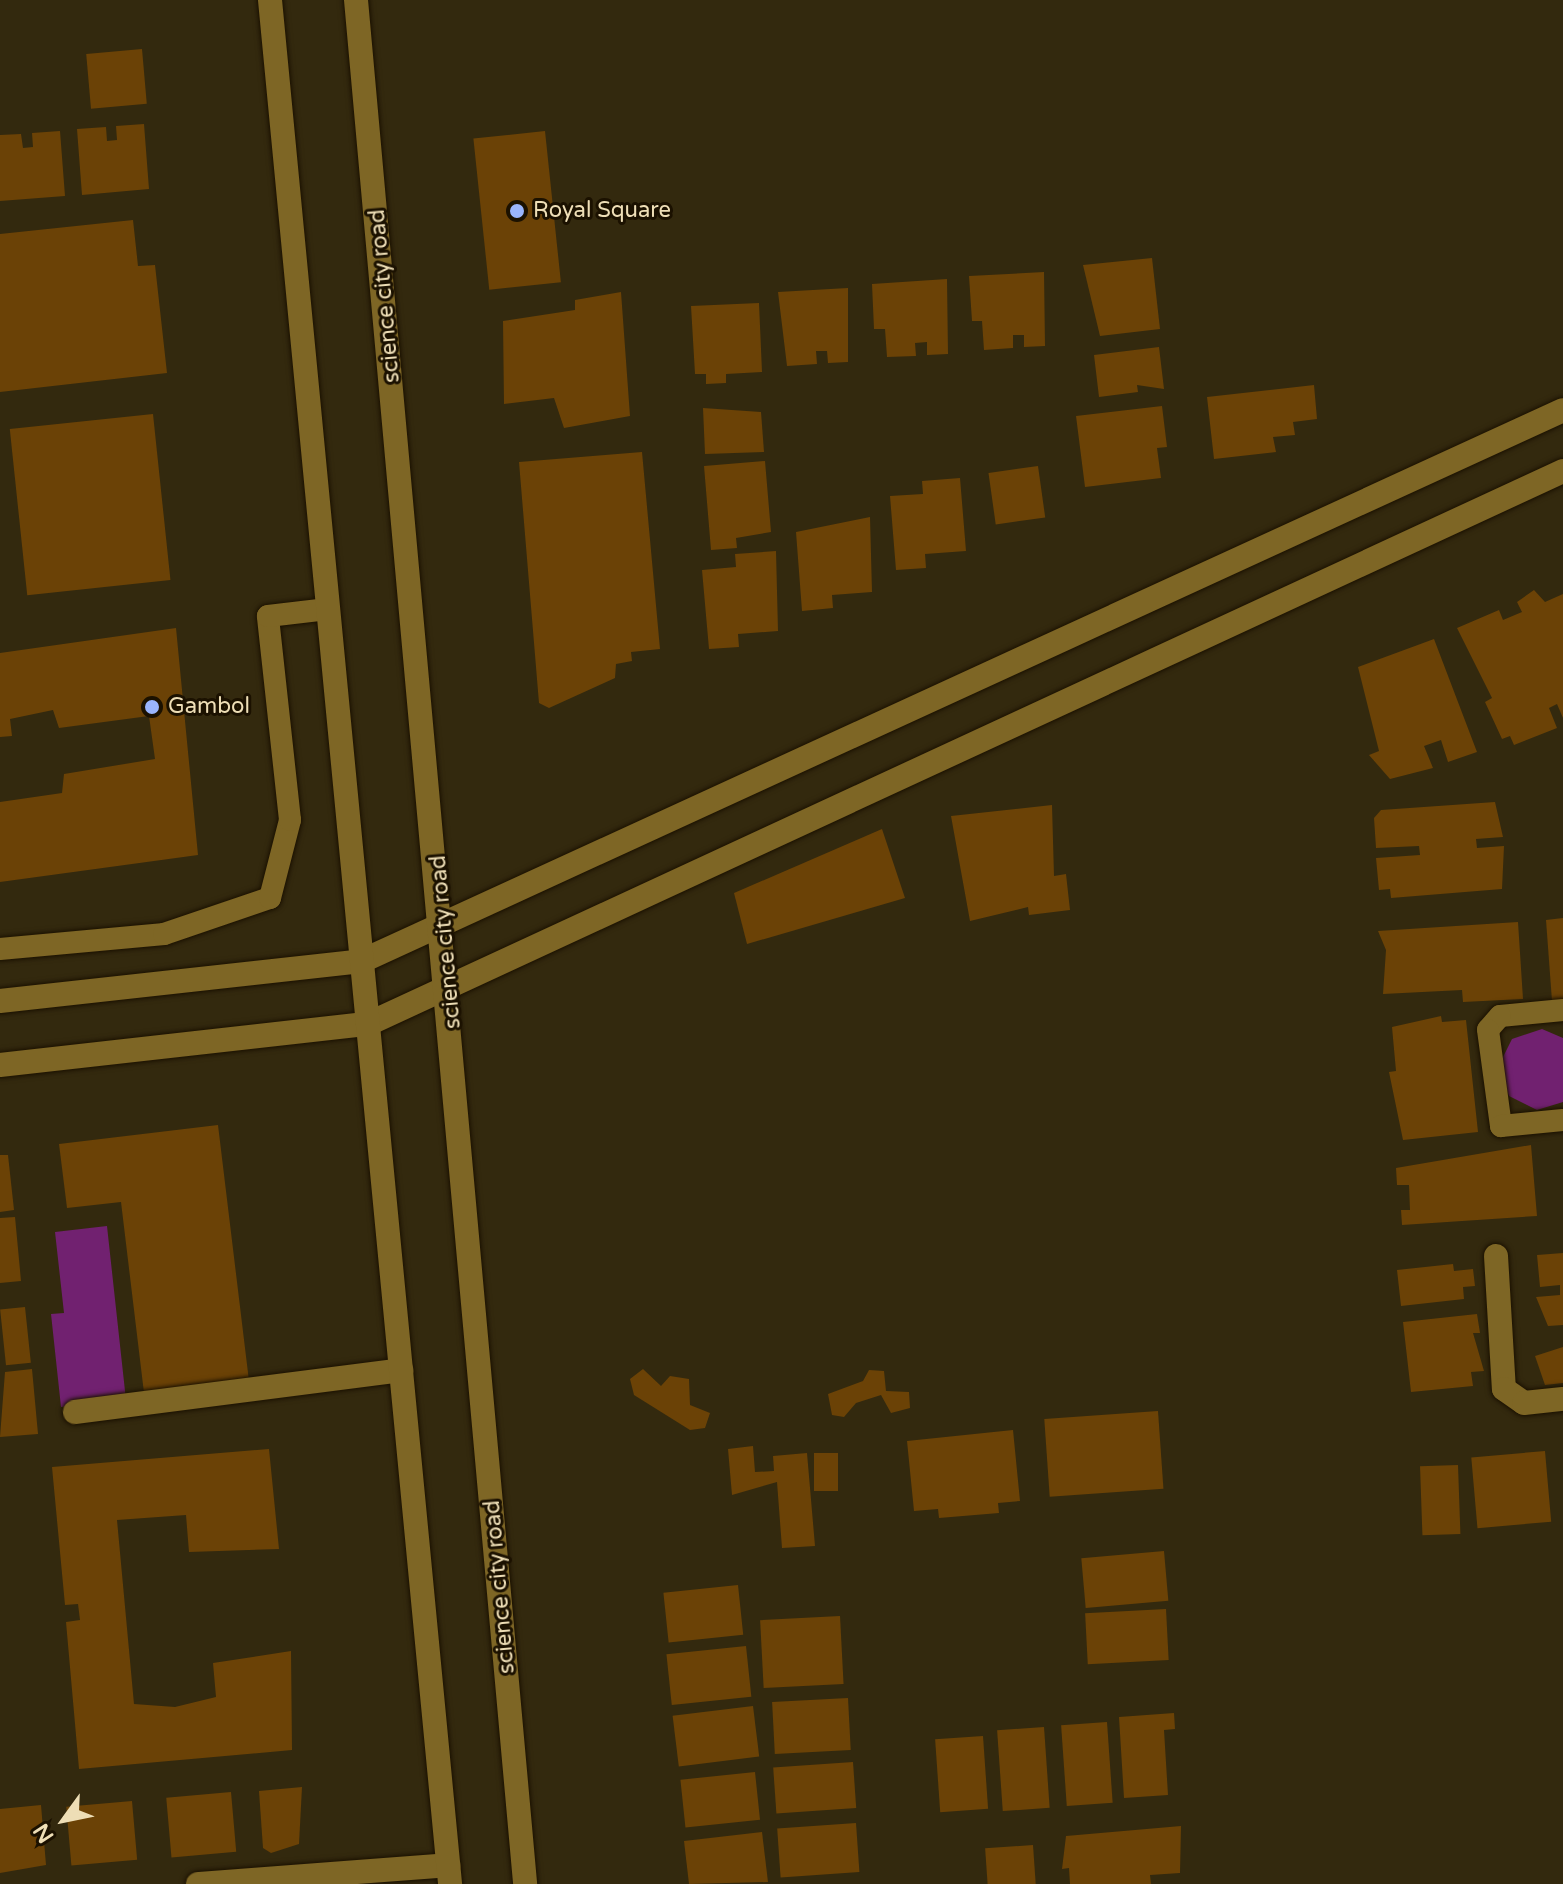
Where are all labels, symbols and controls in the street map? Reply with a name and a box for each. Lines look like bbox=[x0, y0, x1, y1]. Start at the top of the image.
place label: Royal Square bbox=[533, 198, 671, 224]
marker: Royal Square bbox=[508, 202, 526, 220]
street label: science city road bbox=[364, 208, 406, 384]
place label: Gambol bbox=[168, 694, 250, 720]
marker: Gambol bbox=[143, 698, 161, 716]
street label: science city road bbox=[425, 854, 467, 1030]
street label: science city road bbox=[479, 1499, 521, 1675]
north arrow bbox=[24, 1780, 104, 1860]
text: N bbox=[28, 1819, 60, 1848]

